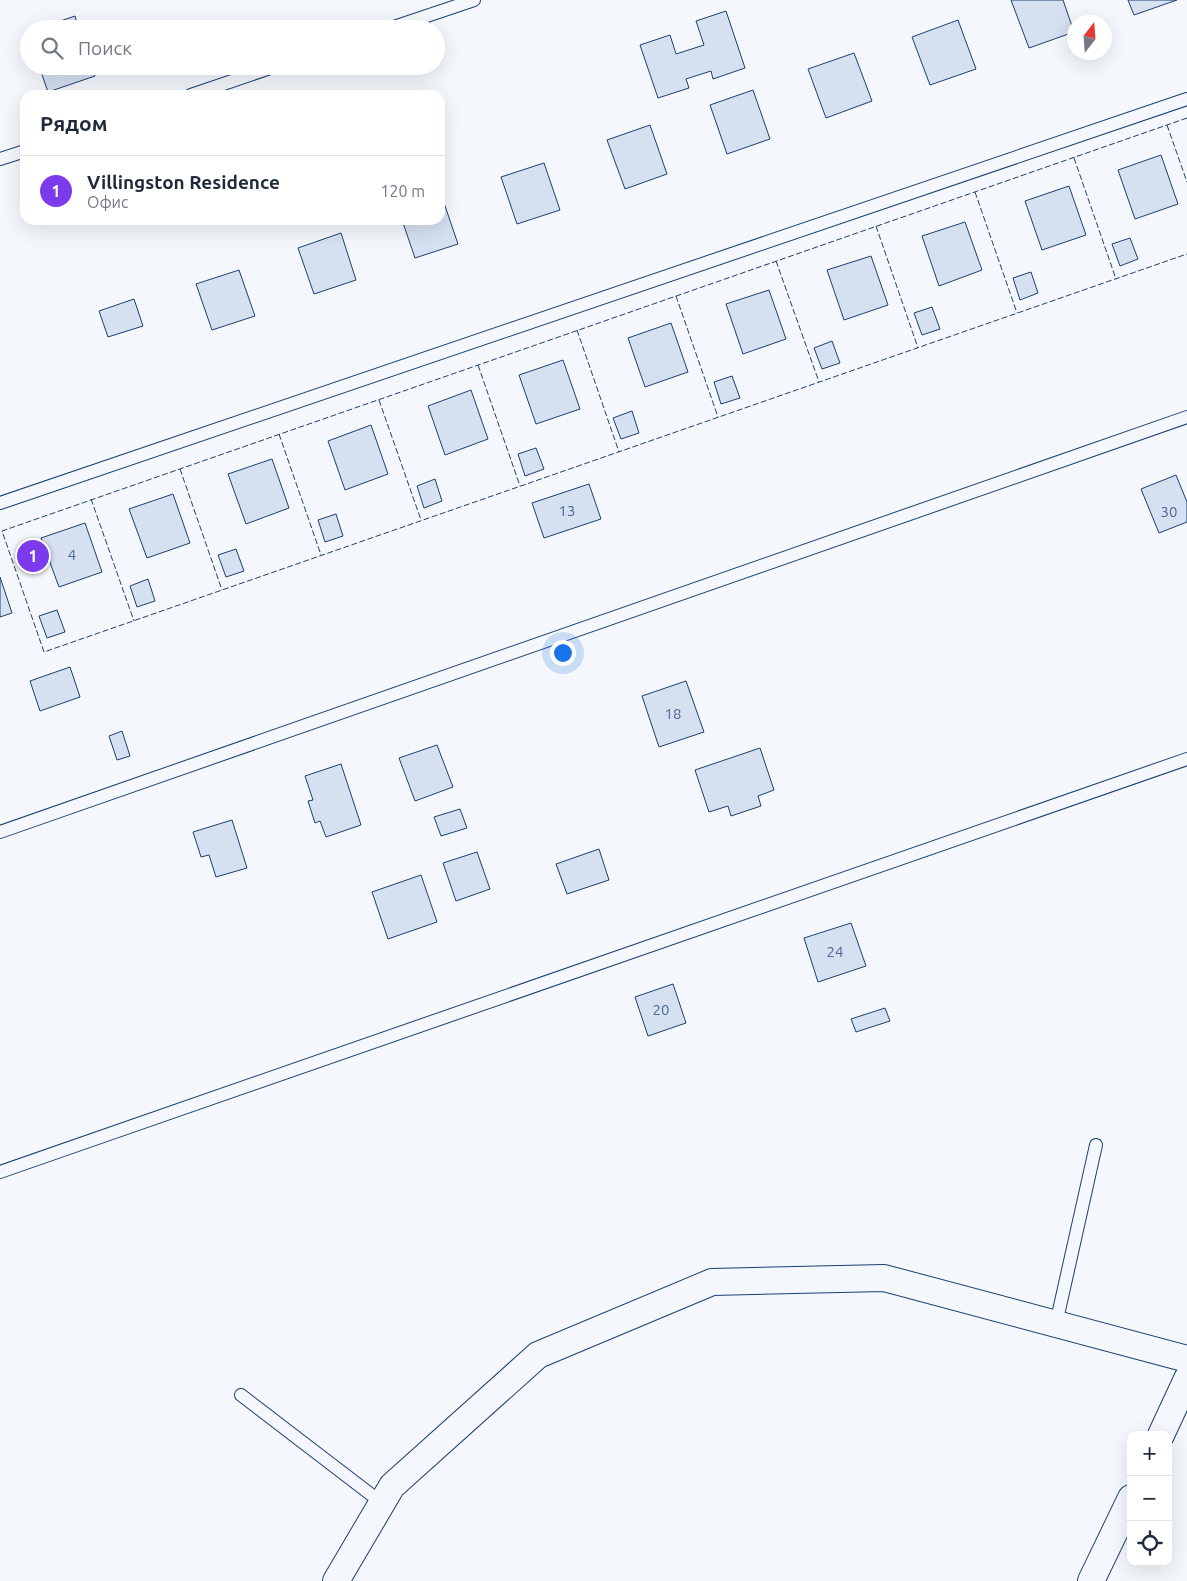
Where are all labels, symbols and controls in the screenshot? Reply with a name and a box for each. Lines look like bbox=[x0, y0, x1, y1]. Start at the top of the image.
north arrow bbox=[1067, 15, 1112, 60]
search box bbox=[20, 20, 445, 75]
icon: search bbox=[38, 34, 66, 62]
text: Поиск bbox=[78, 37, 132, 59]
text: Рядом bbox=[40, 111, 108, 135]
text: Villingston Residence bbox=[87, 171, 280, 193]
text: 1 bbox=[51, 182, 61, 200]
text: 120 m bbox=[380, 182, 425, 200]
text: Офис bbox=[87, 193, 128, 211]
house number: 13 bbox=[559, 502, 575, 519]
house number: 30 bbox=[1161, 503, 1177, 520]
pin: 1 bbox=[17, 537, 49, 575]
house number: 4 bbox=[68, 546, 76, 563]
your location bbox=[550, 640, 576, 666]
house number: 18 bbox=[665, 705, 681, 722]
house number: 24 bbox=[827, 943, 843, 960]
house number: 20 bbox=[653, 1001, 669, 1018]
map controls bbox=[1127, 1431, 1172, 1566]
button: + bbox=[1127, 1431, 1172, 1476]
button: − bbox=[1127, 1476, 1172, 1521]
button: locate bbox=[1127, 1521, 1172, 1566]

